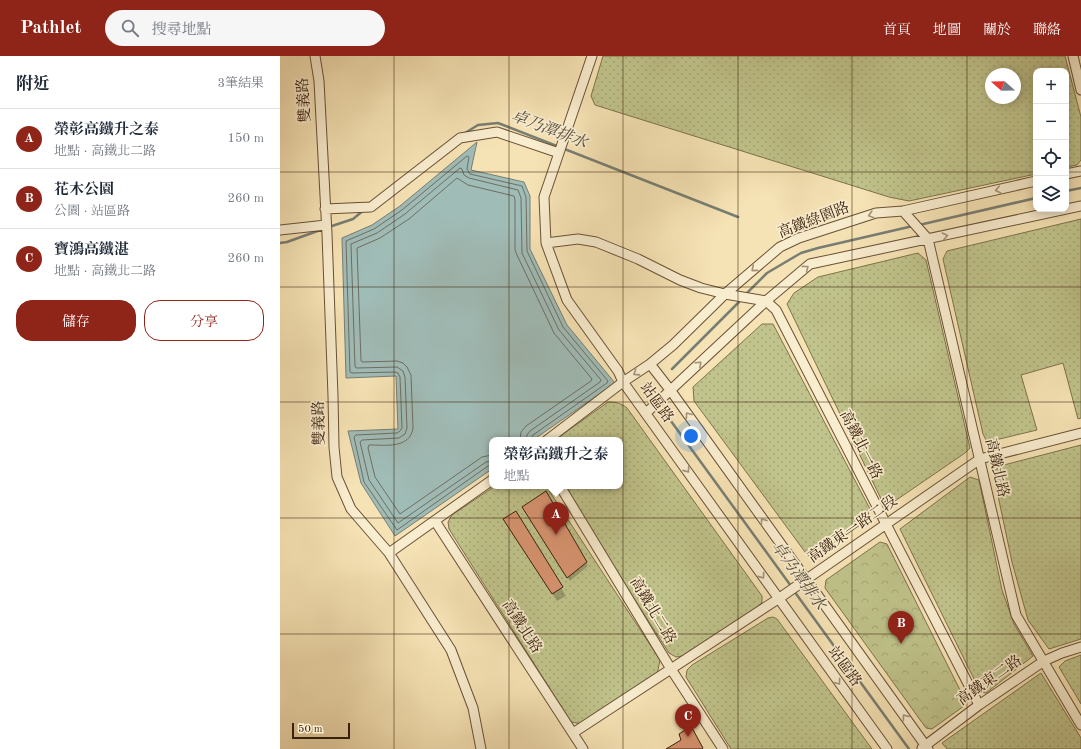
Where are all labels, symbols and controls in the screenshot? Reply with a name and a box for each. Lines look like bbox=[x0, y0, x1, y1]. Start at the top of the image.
search box bbox=[105, 10, 385, 46]
icon: search bbox=[119, 17, 141, 39]
text: Pathlet bbox=[20, 19, 81, 38]
text: 搜尋地點 bbox=[151, 23, 211, 38]
text: 首頁 bbox=[883, 23, 911, 37]
text: 地圖 bbox=[933, 23, 961, 37]
text: 關於 bbox=[983, 23, 1011, 37]
text: 聯絡 bbox=[1033, 23, 1061, 37]
north arrow bbox=[985, 68, 1021, 104]
map controls bbox=[1033, 68, 1069, 212]
button: + bbox=[1033, 68, 1069, 104]
text: 附近 bbox=[16, 76, 50, 93]
text: 3筆結果 bbox=[217, 77, 264, 90]
street label: 雙義路 bbox=[294, 77, 314, 123]
button: − bbox=[1033, 104, 1069, 140]
water label: 卓乃潭排水 bbox=[509, 106, 592, 153]
text: 榮彰高鐵升之泰 bbox=[54, 123, 159, 138]
text: A bbox=[24, 132, 34, 145]
text: 150 m bbox=[227, 132, 264, 145]
button: locate bbox=[1033, 140, 1069, 176]
text: 地點 · 高鐵北二路 bbox=[54, 145, 156, 158]
button: layers bbox=[1033, 176, 1069, 212]
text: 花木公園 bbox=[54, 183, 114, 198]
one-way arrow bbox=[995, 185, 1001, 193]
text: B bbox=[24, 192, 34, 205]
text: 260 m bbox=[227, 192, 264, 205]
street label: 高鐵綠園路 bbox=[776, 199, 852, 241]
text: 公園 · 站區路 bbox=[54, 205, 130, 218]
one-way arrow bbox=[867, 210, 874, 219]
one-way arrow bbox=[942, 232, 949, 240]
text: 寶鴻高鐵湛 bbox=[54, 243, 129, 258]
text: C bbox=[25, 252, 33, 265]
text: 260 m bbox=[227, 252, 264, 265]
one-way arrow bbox=[752, 264, 759, 271]
text: 地點 · 高鐵北二路 bbox=[54, 265, 156, 278]
one-way arrow bbox=[801, 266, 808, 273]
button: 儲存 bbox=[16, 300, 136, 341]
button: 分享 bbox=[144, 300, 264, 341]
one-way arrow bbox=[694, 362, 702, 369]
one-way arrow bbox=[633, 368, 640, 376]
street label: 站區路 bbox=[637, 379, 677, 426]
street label: 雙義路 bbox=[310, 400, 328, 446]
street label: 高鐵北一路 bbox=[836, 407, 885, 482]
one-way arrow bbox=[686, 413, 693, 420]
your location bbox=[681, 426, 701, 446]
popup bbox=[489, 437, 623, 489]
street label: 高鐵北路 bbox=[982, 437, 1012, 499]
text: 榮彰高鐵升之泰 bbox=[503, 448, 609, 463]
one-way arrow bbox=[682, 466, 689, 473]
text: 地點 bbox=[503, 470, 530, 483]
street label: 高鐵東一路二段 bbox=[805, 492, 900, 566]
pin: A bbox=[543, 502, 569, 535]
one-way arrow bbox=[760, 518, 768, 525]
water label: 卓乃潭排水 bbox=[768, 538, 831, 615]
one-way arrow bbox=[757, 572, 765, 579]
street label: 高鐵北二路 bbox=[626, 574, 679, 647]
street label: 高鐵北路 bbox=[498, 597, 545, 656]
pin: B bbox=[888, 611, 914, 644]
street label: 站區路 bbox=[825, 643, 865, 690]
street label: 高鐵東二路 bbox=[954, 652, 1025, 709]
one-way arrow bbox=[833, 677, 840, 684]
pin: C bbox=[675, 704, 701, 737]
one-way arrow bbox=[903, 715, 910, 722]
scale bar bbox=[292, 721, 350, 740]
text: 50 m bbox=[298, 724, 323, 735]

